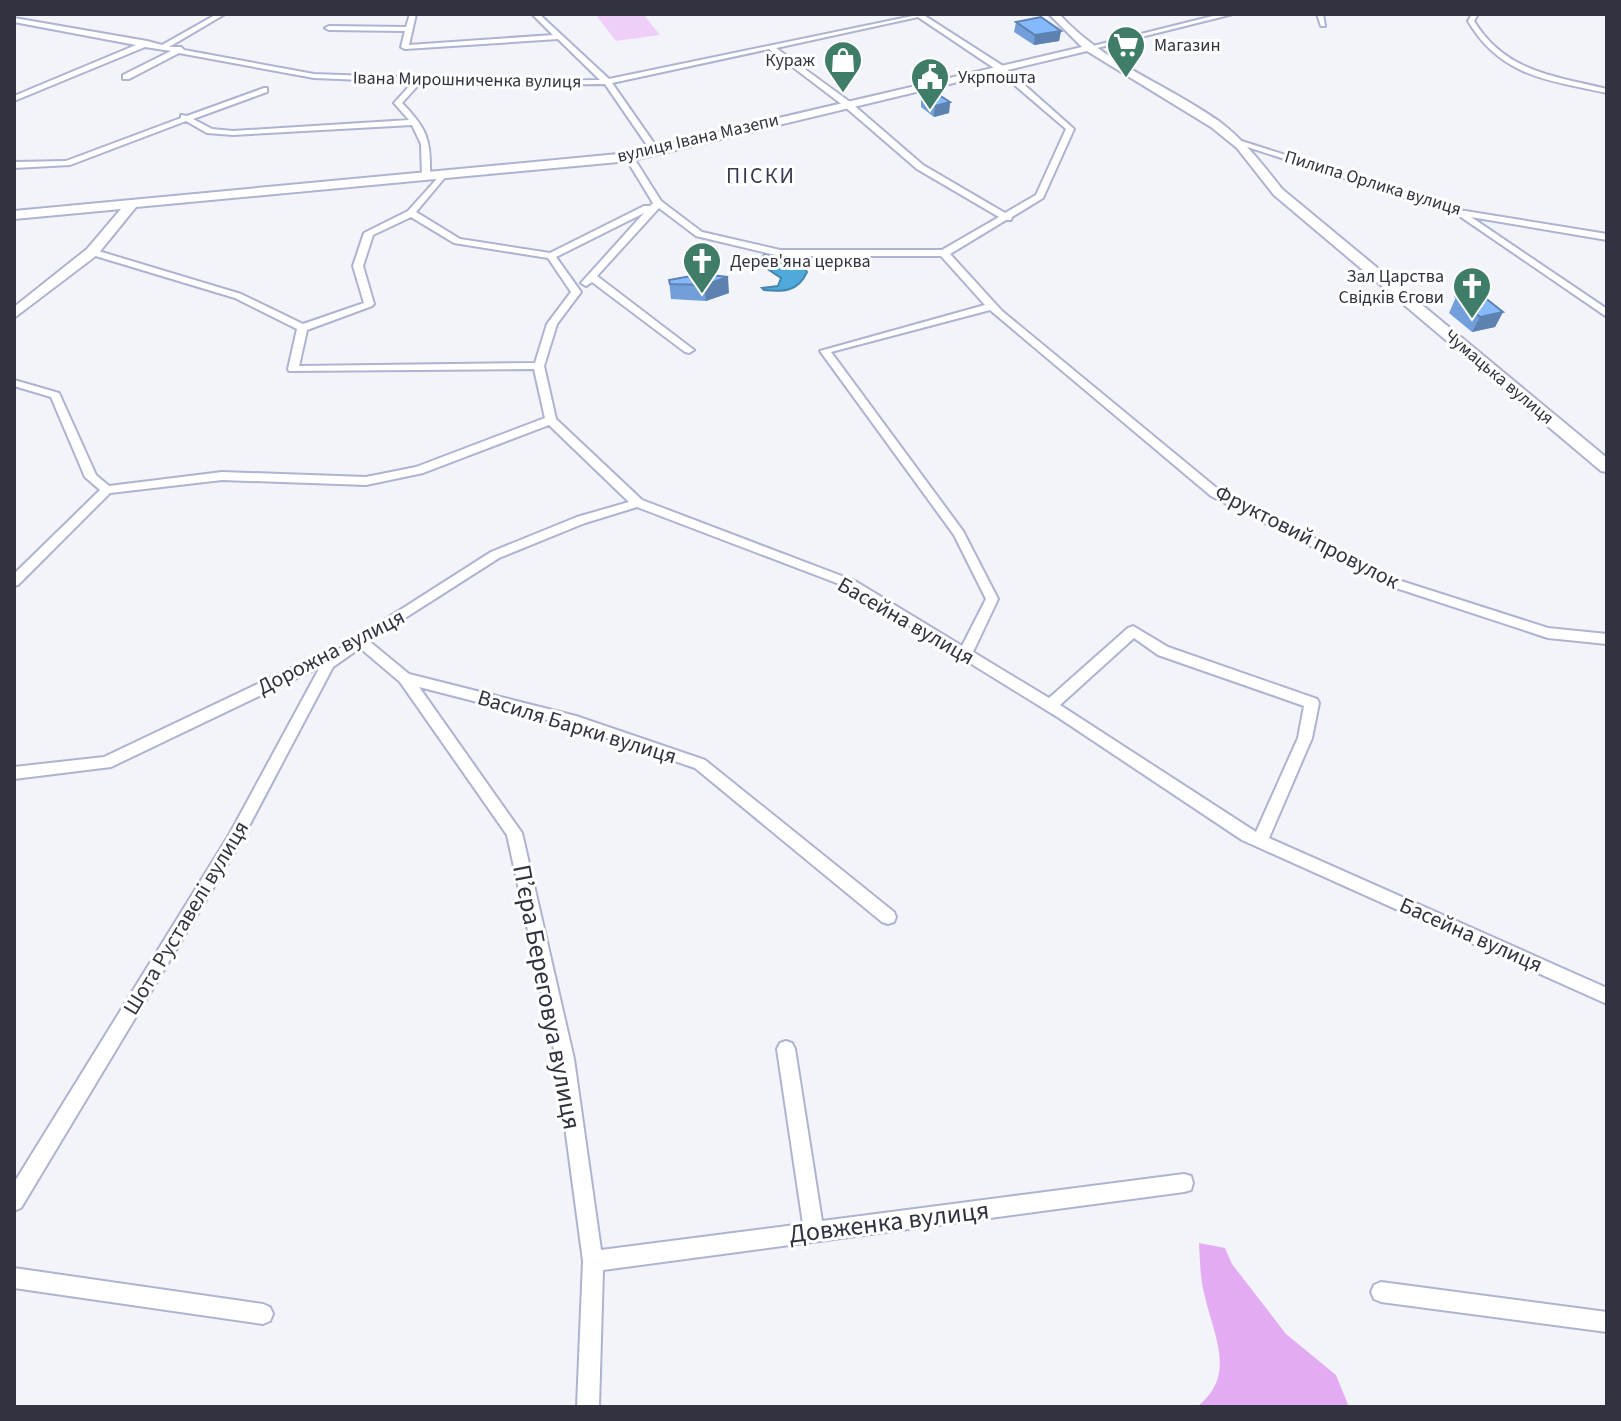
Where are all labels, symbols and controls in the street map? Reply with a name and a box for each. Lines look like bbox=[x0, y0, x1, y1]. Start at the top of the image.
supermarket icon: Магазин bbox=[1105, 24, 1147, 79]
place label: Магазин bbox=[1154, 33, 1221, 58]
shop icon: Кураж bbox=[822, 39, 864, 94]
place label: Кураж bbox=[765, 48, 816, 73]
public building icon: Укрпошта bbox=[909, 56, 951, 111]
place label: Укрпошта bbox=[958, 65, 1036, 90]
street label: Івана Мирошниченка вулиця bbox=[353, 66, 581, 94]
street label: вулиця Івана Мазепи bbox=[615, 107, 781, 169]
street label: Пилипа Орлика вулиця bbox=[1282, 144, 1464, 222]
district label: ПІСКИ bbox=[726, 160, 796, 192]
church icon: Дерев'яна церква bbox=[681, 240, 723, 295]
place label: Дерев'яна церква bbox=[730, 249, 871, 274]
place label: Зал Царства Свідків Єгови bbox=[1338, 264, 1444, 310]
church icon: Зал Царства Свідків Єгови bbox=[1451, 265, 1493, 320]
street label: Чумацька вулиця bbox=[1439, 324, 1559, 430]
street label: Фруктовий провулок bbox=[1209, 477, 1405, 597]
street label: Басейна вулиця bbox=[832, 569, 980, 673]
street label: Дорожна вулиця bbox=[251, 601, 411, 703]
street label: Василя Барки вулиця bbox=[474, 681, 680, 773]
street label: Шота Руставелі вулиця bbox=[115, 815, 257, 1021]
street label: П’єра Береговуа вулиця bbox=[503, 861, 591, 1133]
street label: Басейна вулиця bbox=[1394, 889, 1548, 981]
street label: Довженка вулиця bbox=[787, 1191, 991, 1253]

